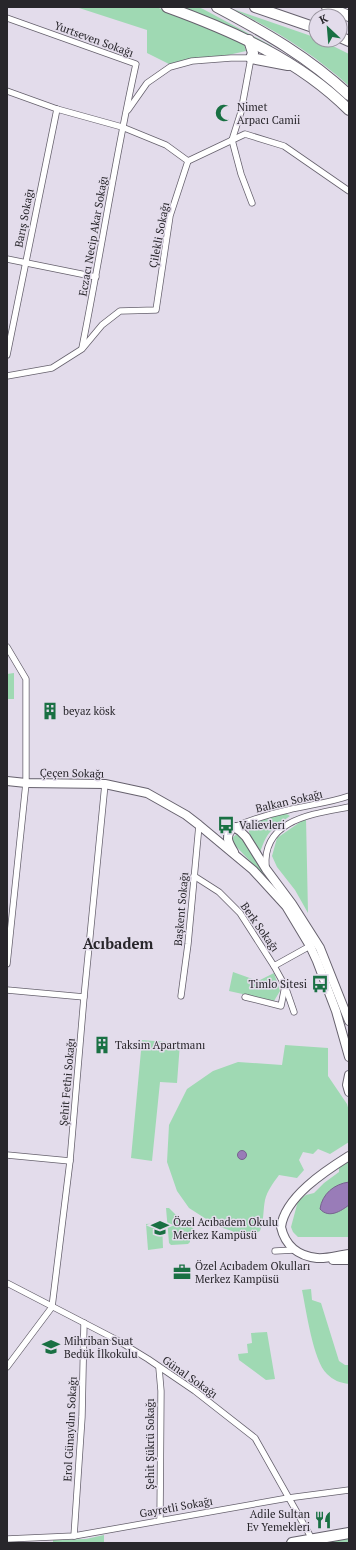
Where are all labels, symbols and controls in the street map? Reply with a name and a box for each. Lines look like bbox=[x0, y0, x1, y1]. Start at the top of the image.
north arrow bbox=[308, 8, 348, 48]
text: K bbox=[317, 11, 330, 27]
street label: Yurtseven Sokağı bbox=[52, 18, 136, 60]
place label: Nimet Arpacı Camii bbox=[237, 100, 300, 127]
mosque icon: Nimet Arpacı Camii bbox=[214, 103, 234, 123]
street label: Eczacı Necip Akar Sokağı bbox=[76, 175, 110, 297]
street label: Barış Sokağı bbox=[11, 187, 37, 249]
street label: Çilekli Sokağı bbox=[146, 201, 172, 269]
building icon: beyaz kösk bbox=[40, 701, 60, 721]
place label: beyaz kösk bbox=[63, 704, 116, 718]
street label: Çeçen Sokağı bbox=[40, 765, 104, 781]
street label: Balkan Sokağı bbox=[254, 786, 324, 816]
bus stop icon: Valievleri bbox=[216, 815, 236, 835]
place label: Valievleri bbox=[239, 818, 285, 832]
street label: Başkent Sokağı bbox=[171, 872, 191, 946]
street label: Berk Sokağı bbox=[238, 900, 282, 954]
district label: Acıbadem bbox=[83, 933, 153, 953]
bus stop icon: Timlo Sitesi bbox=[310, 974, 330, 994]
place label: Timlo Sitesi bbox=[248, 977, 307, 991]
building icon: Taksim Apartmanı bbox=[92, 1035, 112, 1055]
street label: Şehit Fethi Sokağı bbox=[56, 1037, 78, 1127]
place label: Taksim Apartmanı bbox=[115, 1038, 205, 1052]
place label: Özel Acıbadem Okulu Merkez Kampüsü bbox=[173, 1215, 279, 1242]
school or university icon: Özel Acıbadem Okulu Merkez Kampüsü bbox=[150, 1218, 170, 1238]
place label: Özel Acıbadem Okulları Merkez Kampüsü bbox=[195, 1259, 310, 1286]
office icon: Özel Acıbadem Okulları Merkez Kampüsü bbox=[172, 1262, 192, 1282]
place label: Mihriban Suat Bedük İlkokulu bbox=[64, 1334, 138, 1361]
school or university icon: Mihriban Suat Bedük İlkokulu bbox=[41, 1337, 61, 1357]
street label: Günal Sokağı bbox=[160, 1353, 220, 1401]
street label: Erol Günaydın Sokağı bbox=[60, 1376, 80, 1482]
street label: Şehit Şükrü Sokağı bbox=[143, 1398, 157, 1490]
street label: Gayretli Sokağı bbox=[138, 1494, 214, 1520]
place label: Adile Sultan Ev Yemekleri bbox=[247, 1507, 310, 1534]
restaurant icon: Adile Sultan Ev Yemekleri bbox=[313, 1510, 333, 1530]

